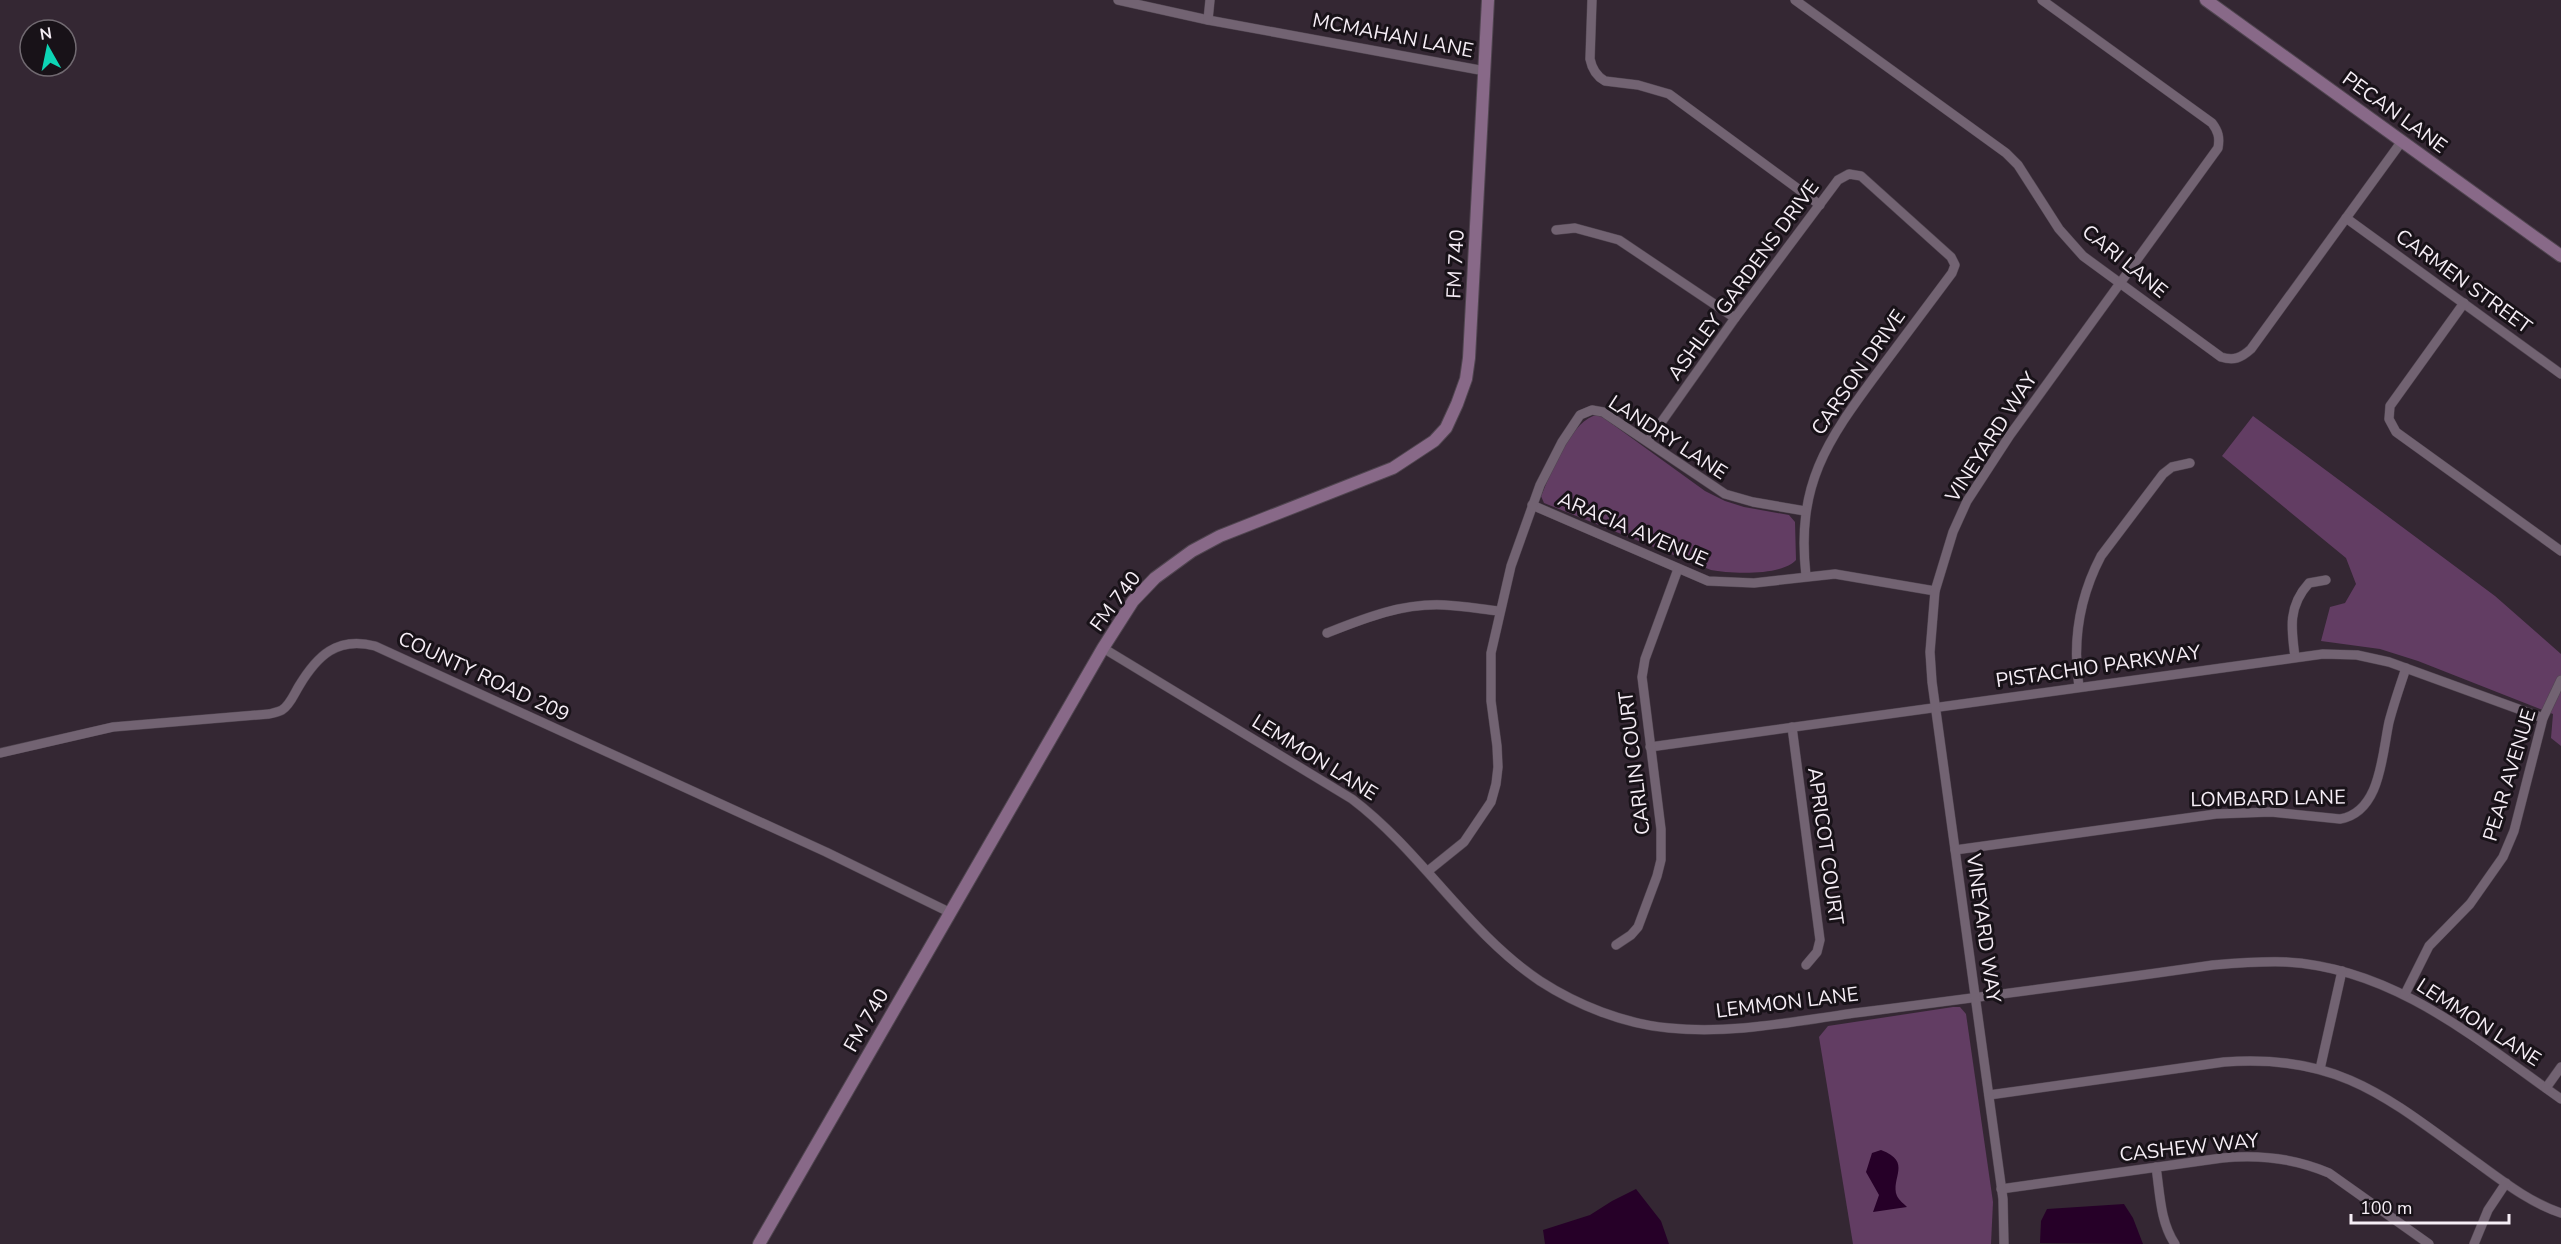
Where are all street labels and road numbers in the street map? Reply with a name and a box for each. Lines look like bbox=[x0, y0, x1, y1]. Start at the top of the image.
street label: MCMAHAN LANE bbox=[1310, 7, 1476, 64]
street label: PECAN LANE bbox=[2337, 65, 2453, 160]
street label: ASHLEY GARDENS DRIVE bbox=[1662, 175, 1825, 386]
street label: CARI LANE bbox=[2076, 219, 2173, 304]
street label: CARMEN STREET bbox=[2390, 223, 2537, 340]
street label: FM 740 bbox=[1440, 229, 1471, 299]
street label: CARSON DRIVE bbox=[1805, 304, 1912, 440]
street label: VINEYARD WAY bbox=[1939, 366, 2044, 508]
street label: LANDRY LANE bbox=[1603, 389, 1732, 486]
street label: ARACIA AVENUE bbox=[1554, 486, 1712, 573]
street label: FM 740 bbox=[1084, 566, 1147, 637]
street label: COUNTY ROAD 209 bbox=[394, 625, 574, 728]
street label: PISTACHIO PARKWAY bbox=[1994, 639, 2203, 694]
street label: CARLIN COURT bbox=[1612, 689, 1657, 837]
street label: PEAR AVENUE bbox=[2477, 706, 2542, 845]
street label: LEMMON LANE bbox=[1247, 708, 1383, 807]
street label: APRICOT COURT bbox=[1801, 766, 1850, 926]
street label: LOMBARD LANE bbox=[2190, 784, 2346, 813]
street label: VINEYARD WAY bbox=[1960, 851, 2007, 1005]
street label: LEMMON LANE bbox=[2411, 972, 2546, 1073]
street label: LEMMON LANE bbox=[1714, 980, 1860, 1025]
street label: FM 740 bbox=[837, 984, 895, 1057]
street label: CASHEW WAY bbox=[2118, 1127, 2261, 1168]

